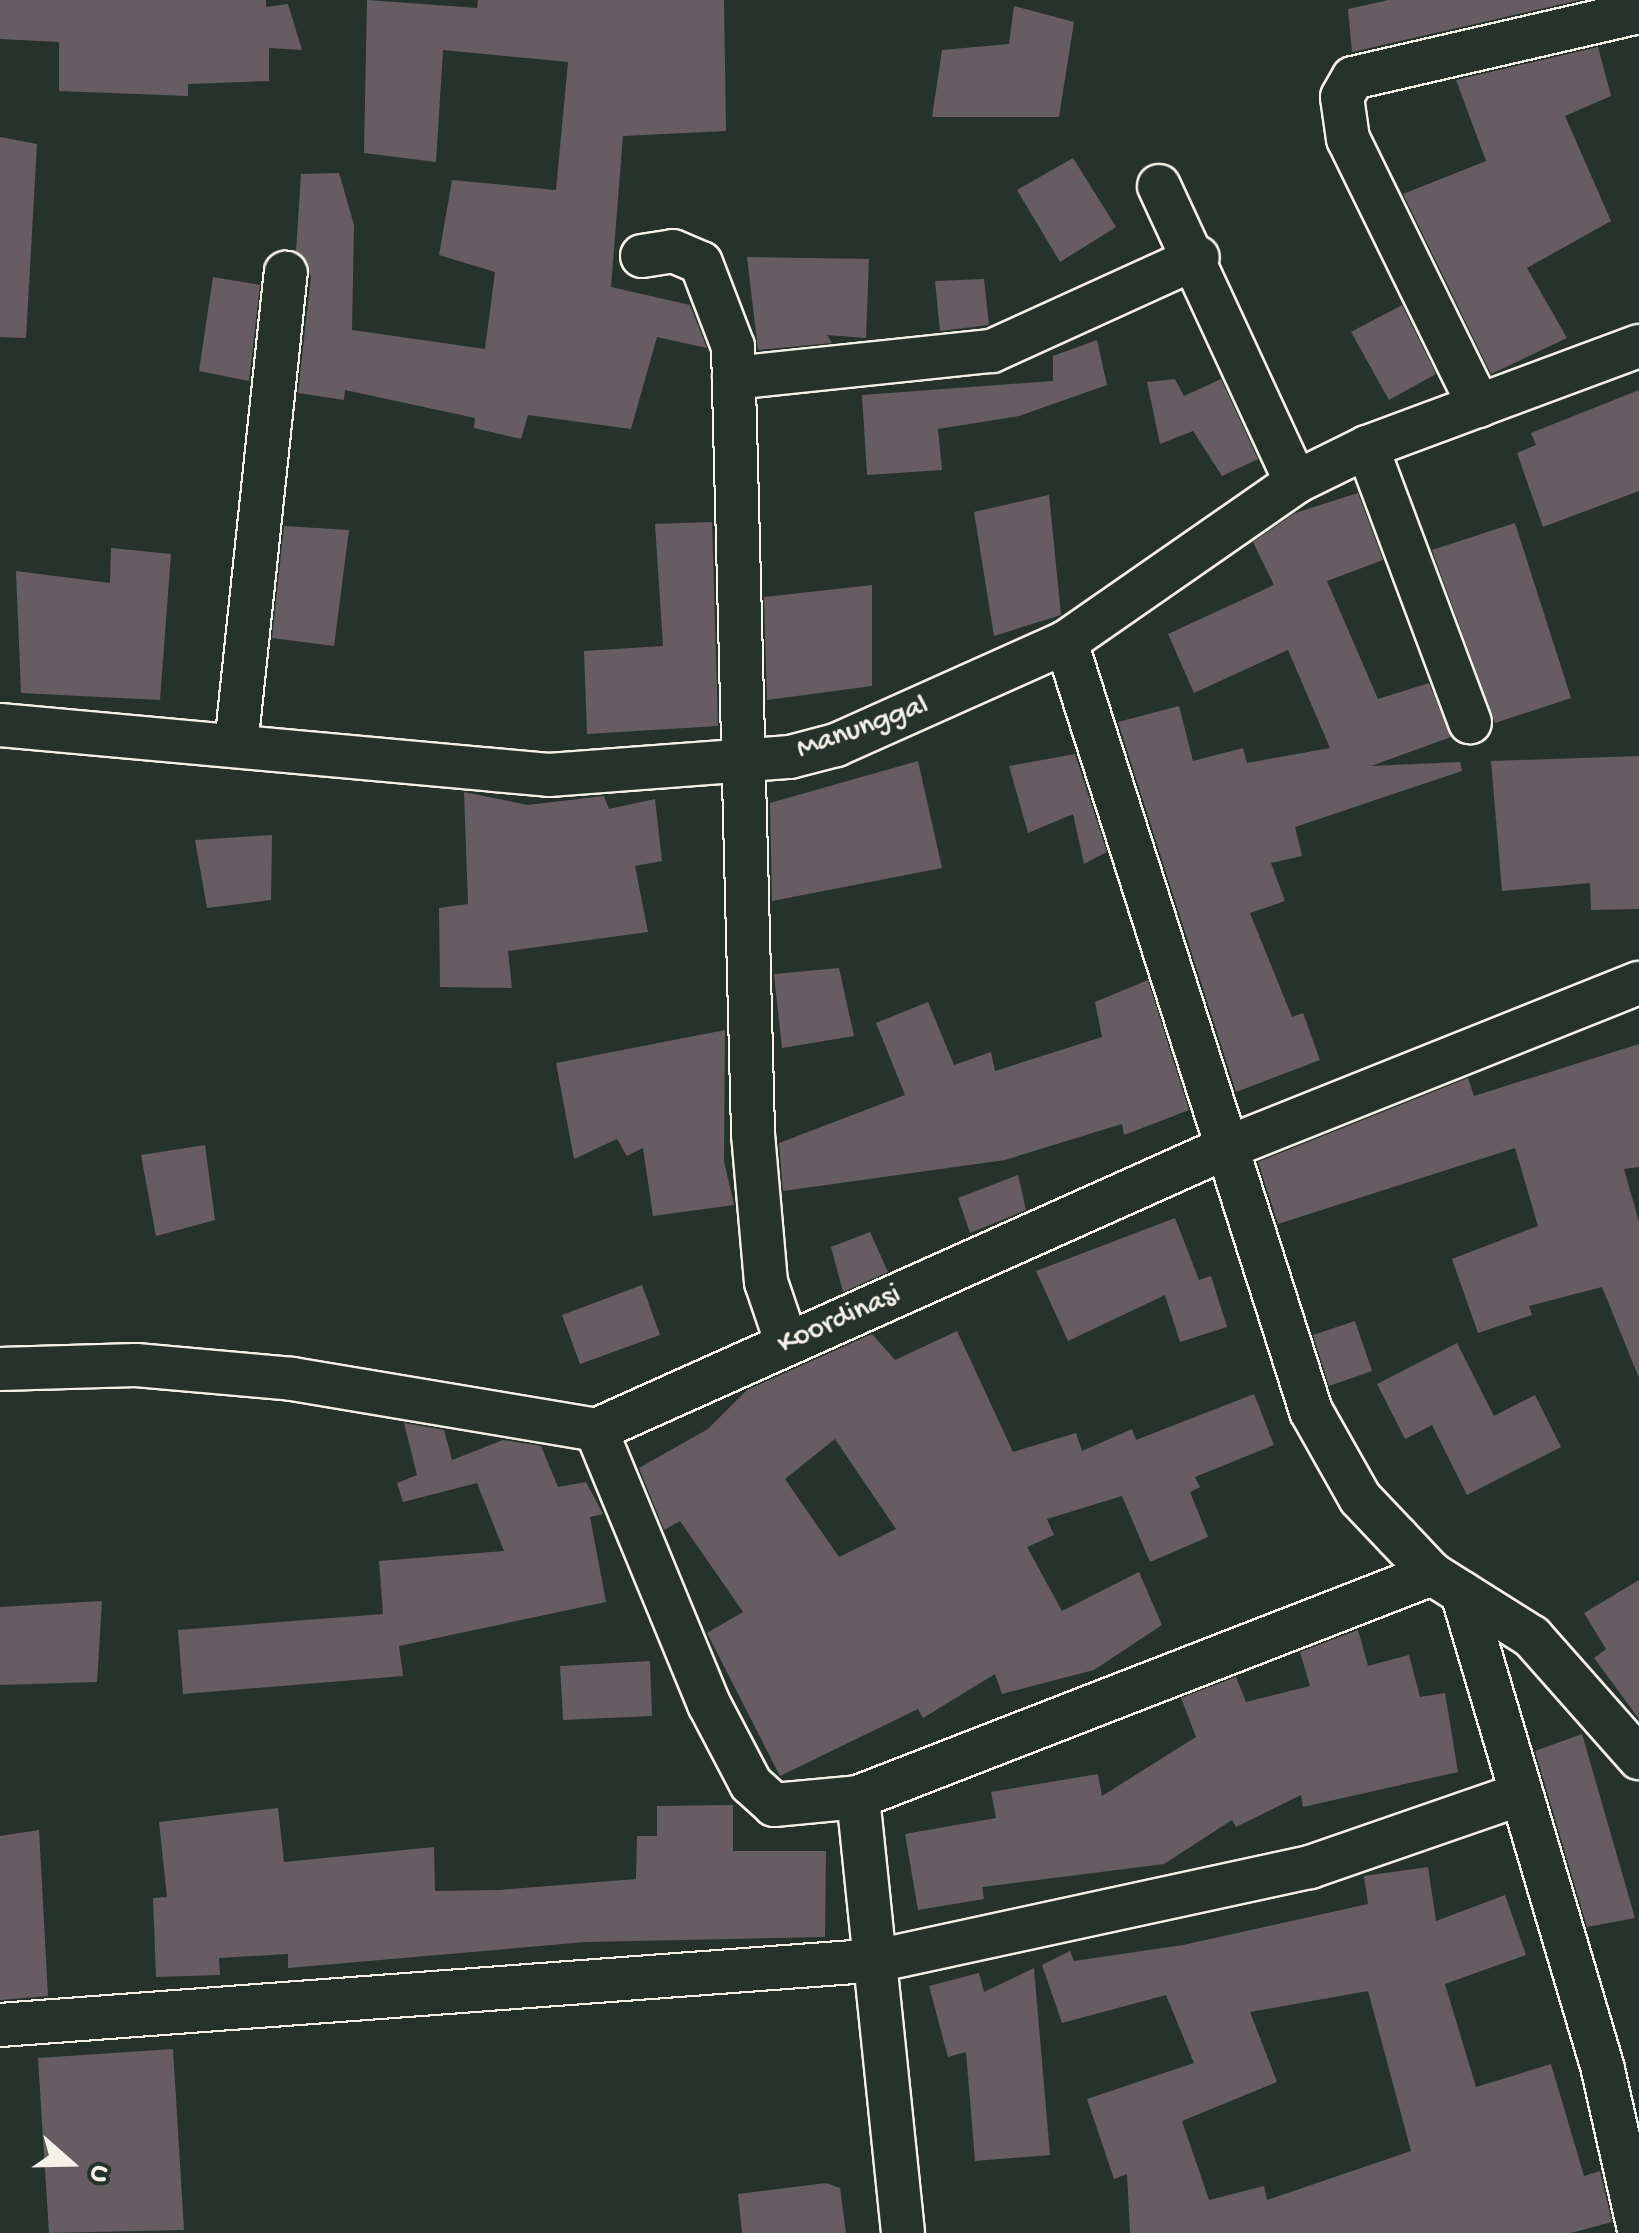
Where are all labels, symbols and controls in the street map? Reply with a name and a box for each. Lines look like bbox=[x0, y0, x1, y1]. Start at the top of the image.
street label: Manunggal bbox=[792, 689, 934, 769]
street label: Koordinasi bbox=[773, 1278, 907, 1364]
north arrow bbox=[20, 2113, 120, 2213]
text: U bbox=[80, 2160, 117, 2187]

